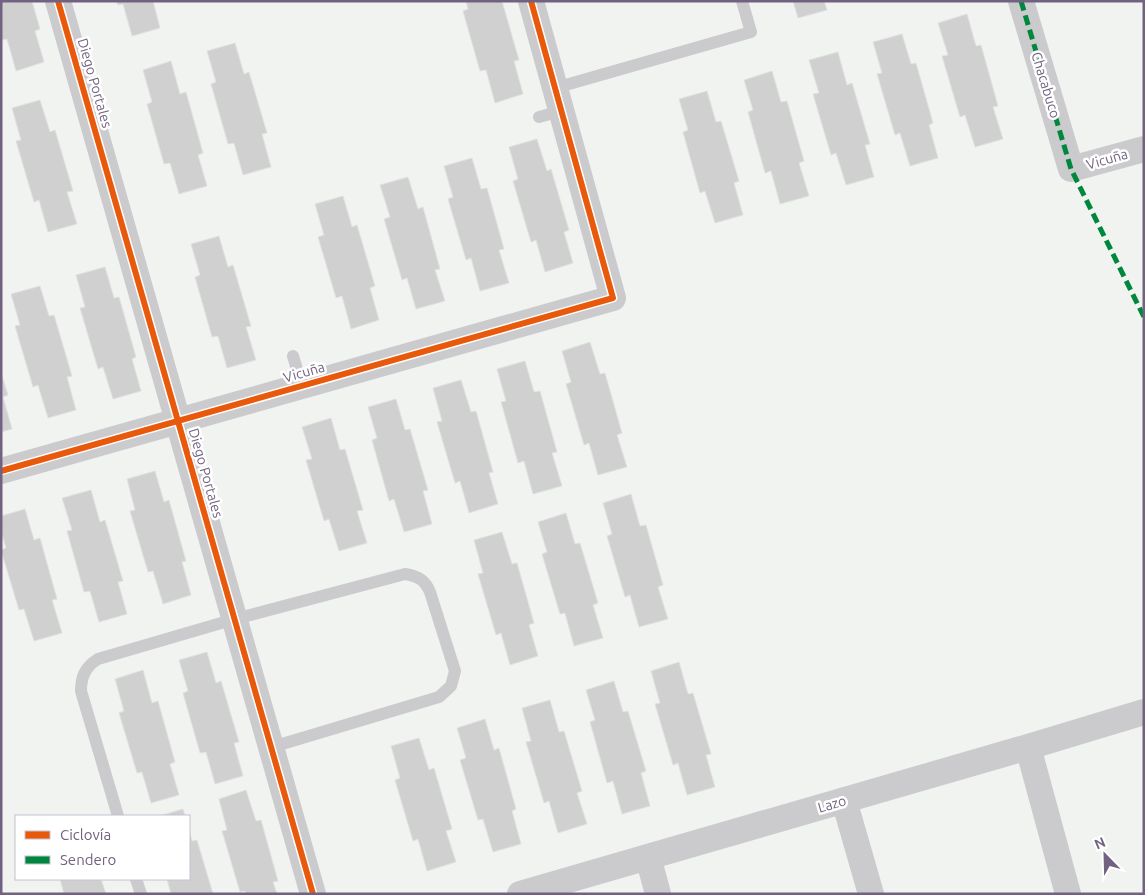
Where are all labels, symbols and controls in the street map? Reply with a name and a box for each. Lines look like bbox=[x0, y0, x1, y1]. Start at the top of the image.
street label: Diego Portales bbox=[75, 36, 115, 130]
street label: Chacabuco bbox=[1028, 50, 1064, 120]
street label: Vicuña bbox=[1084, 145, 1130, 173]
street label: Vicuña bbox=[281, 358, 327, 386]
street label: Diego Portales bbox=[186, 426, 226, 520]
street label: Lazo bbox=[816, 792, 848, 816]
legend bbox=[15, 815, 190, 880]
text: Ciclovía bbox=[60, 826, 111, 843]
north arrow bbox=[1080, 830, 1130, 880]
text: N bbox=[1092, 834, 1108, 852]
text: Sendero bbox=[60, 851, 116, 868]

